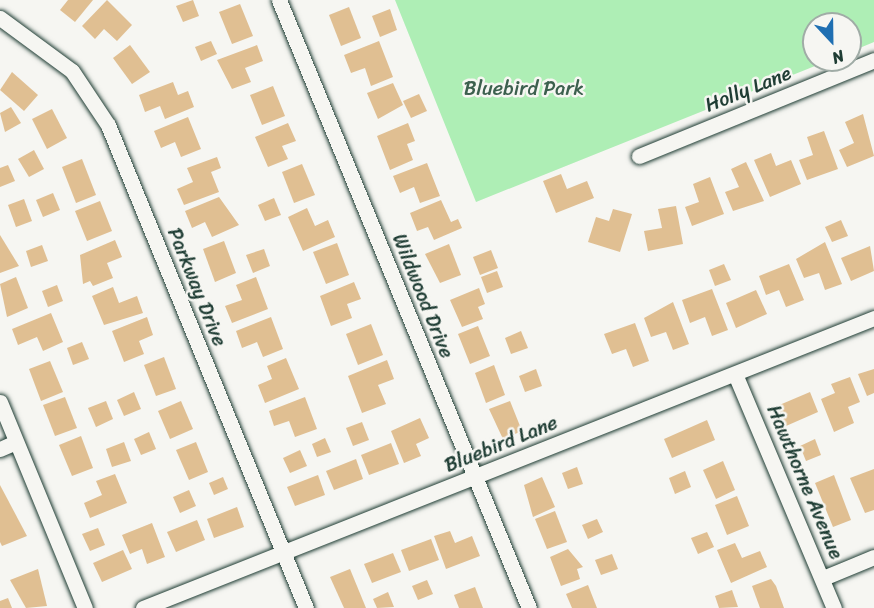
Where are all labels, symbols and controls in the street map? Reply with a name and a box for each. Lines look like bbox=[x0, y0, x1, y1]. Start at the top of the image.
north arrow bbox=[802, 12, 862, 72]
text: N bbox=[828, 42, 849, 73]
street label: Holly Lane bbox=[701, 61, 795, 117]
park label: Bluebird Park bbox=[464, 76, 584, 100]
street label: Parkway Drive bbox=[162, 224, 232, 350]
street label: Wildwood Drive bbox=[387, 230, 459, 362]
street label: Hawthorne Avenue bbox=[762, 401, 848, 563]
street label: Bluebird Lane bbox=[441, 410, 561, 478]

